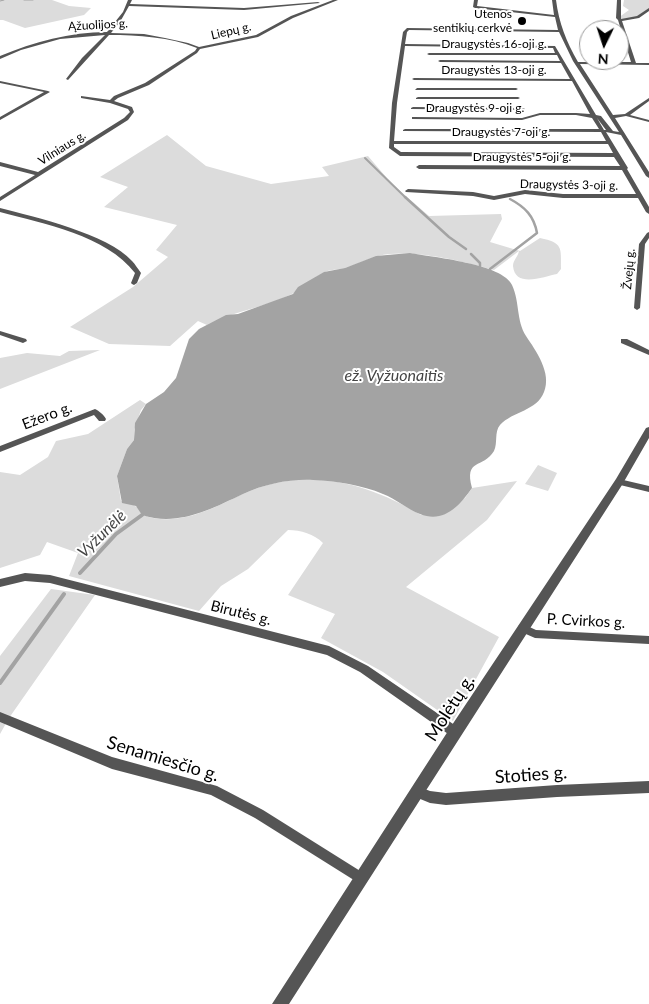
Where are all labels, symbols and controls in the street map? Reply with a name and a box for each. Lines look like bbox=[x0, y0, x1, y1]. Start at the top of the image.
place label: Utenos sentikių cerkvė bbox=[433, 7, 512, 35]
marker: Utenos sentikių cerkvė bbox=[516, 15, 528, 27]
street label: Ąžuolijos g. bbox=[68, 16, 128, 34]
street label: Liepų g. bbox=[209, 19, 253, 43]
north arrow bbox=[579, 20, 629, 70]
street label: Draugystės 16-oji g. bbox=[441, 37, 547, 51]
text: N bbox=[597, 51, 609, 68]
street label: Draugystės 13-oji g. bbox=[441, 63, 547, 77]
street label: Draugystės 9-oji g. bbox=[426, 101, 524, 115]
street label: Draugystės 7-oji g. bbox=[452, 125, 550, 139]
street label: Vilniaus g. bbox=[36, 128, 88, 168]
street label: Draugystės 5-oji g. bbox=[473, 150, 571, 164]
street label: Draugystės 3-oji g. bbox=[520, 177, 618, 193]
street label: Žvejų g. bbox=[620, 248, 638, 290]
water label: ež. Vyžuonaitis bbox=[345, 366, 443, 386]
street label: Ežero g. bbox=[19, 398, 75, 434]
water label: Vyžunėlė bbox=[74, 506, 130, 562]
street label: Birutės g. bbox=[209, 597, 273, 629]
street label: P. Cvirkos g. bbox=[546, 610, 626, 632]
street label: Molėtų g. bbox=[421, 671, 479, 745]
street label: Senamiesčio g. bbox=[104, 732, 222, 786]
street label: Stoties g. bbox=[494, 762, 568, 788]

